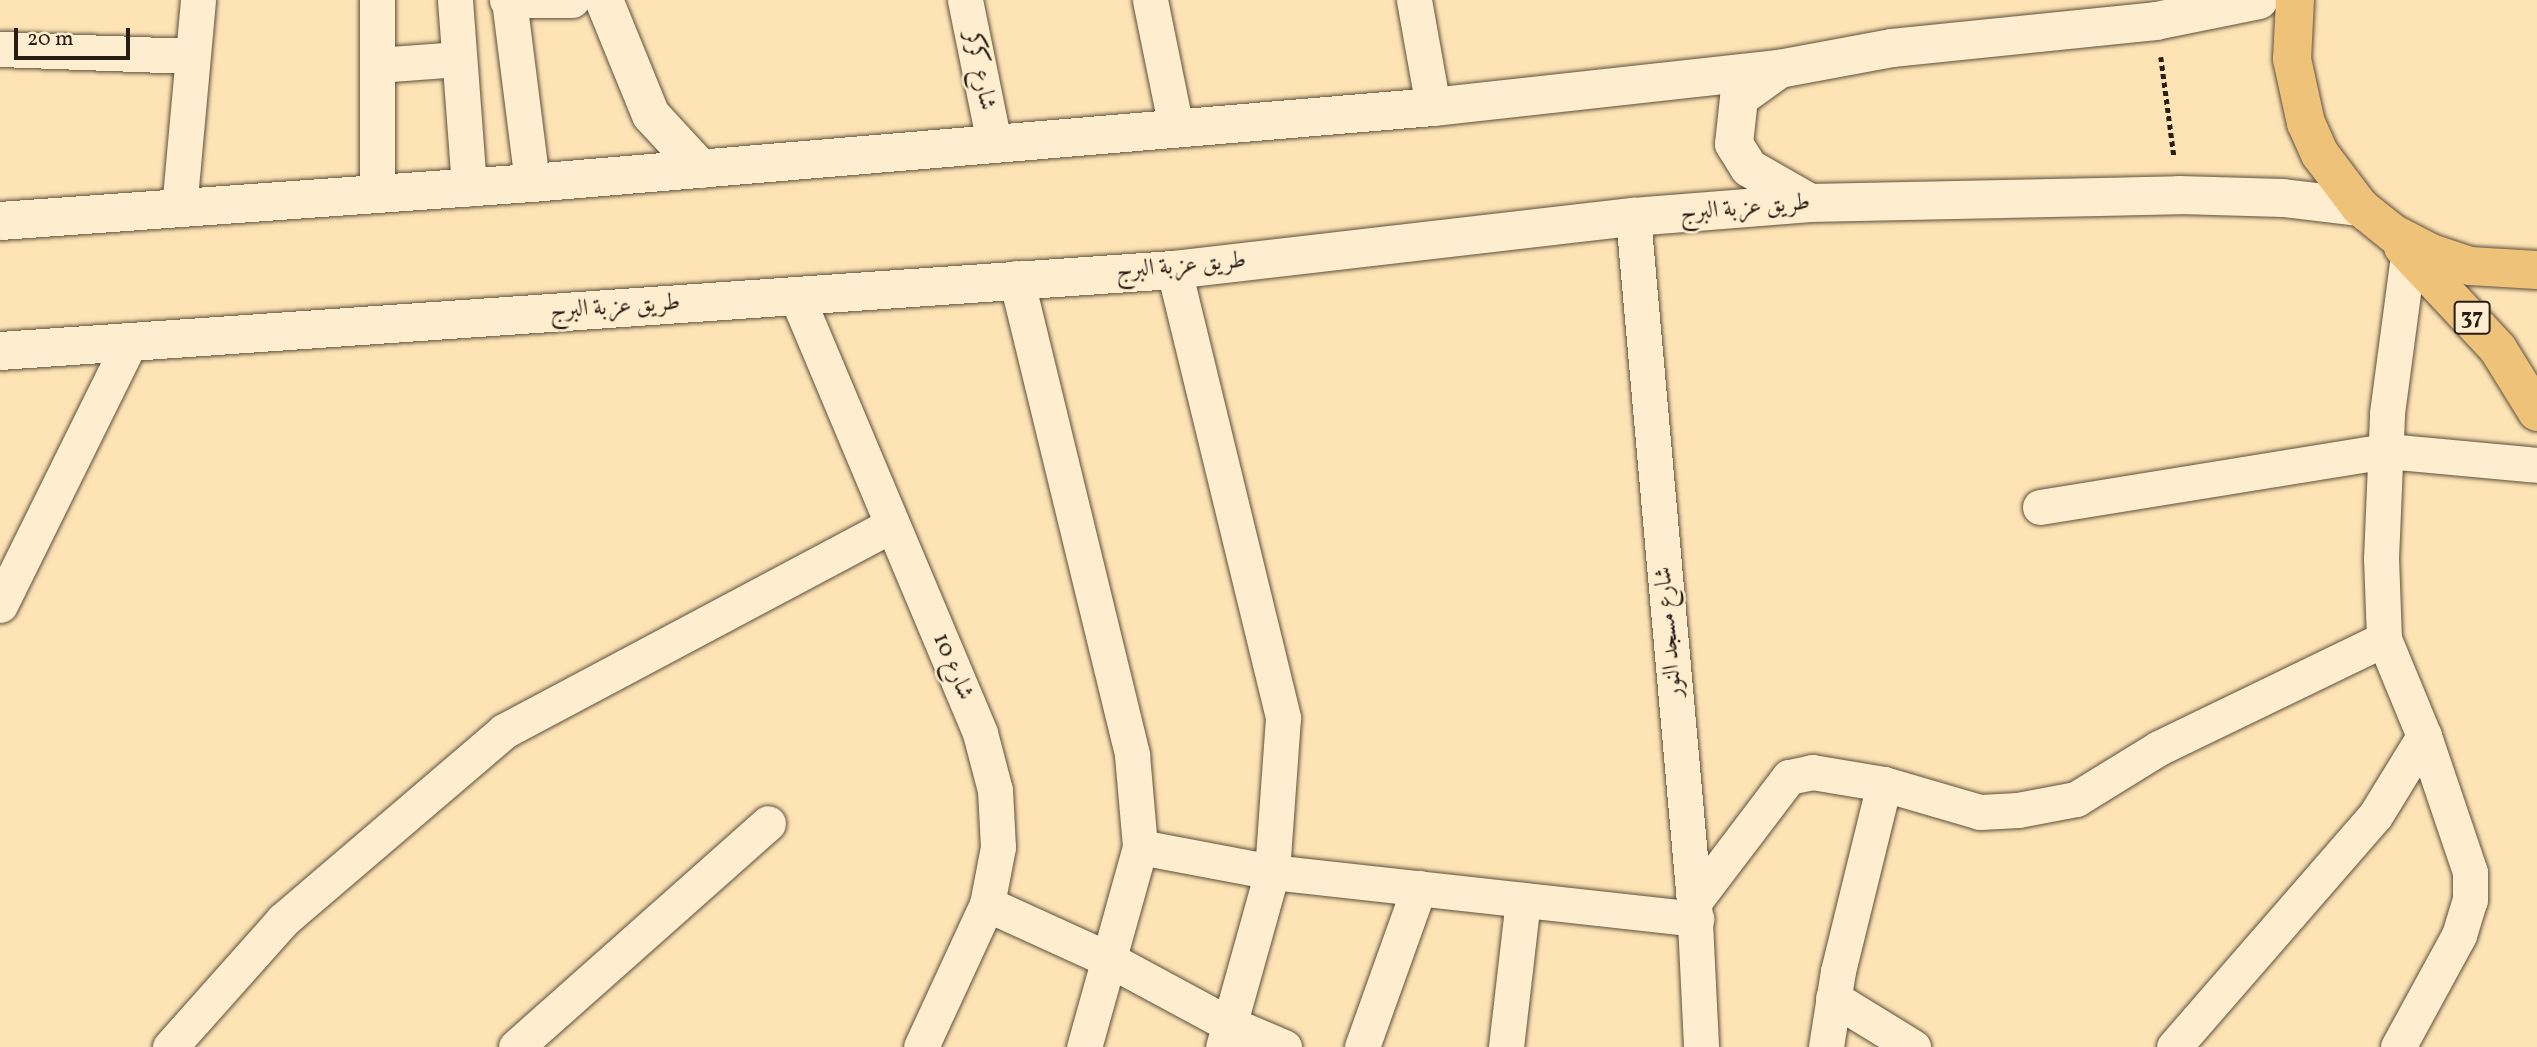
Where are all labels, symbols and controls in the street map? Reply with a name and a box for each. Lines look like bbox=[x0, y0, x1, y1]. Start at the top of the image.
scale bar bbox=[18, 14, 133, 58]
text: 20 m bbox=[27, 25, 73, 54]
street label: شارع كركر bbox=[957, 29, 1001, 113]
street label: طريق عزبة البرج bbox=[1679, 189, 1811, 229]
street label: طريق عزبة البرج bbox=[1115, 247, 1247, 287]
street label: طريق عزبة البرج bbox=[549, 289, 681, 327]
road number: 37 bbox=[2453, 298, 2491, 338]
street label: شارع مسجد النور bbox=[1650, 565, 1690, 699]
street label: شارع 10 bbox=[925, 629, 979, 705]

